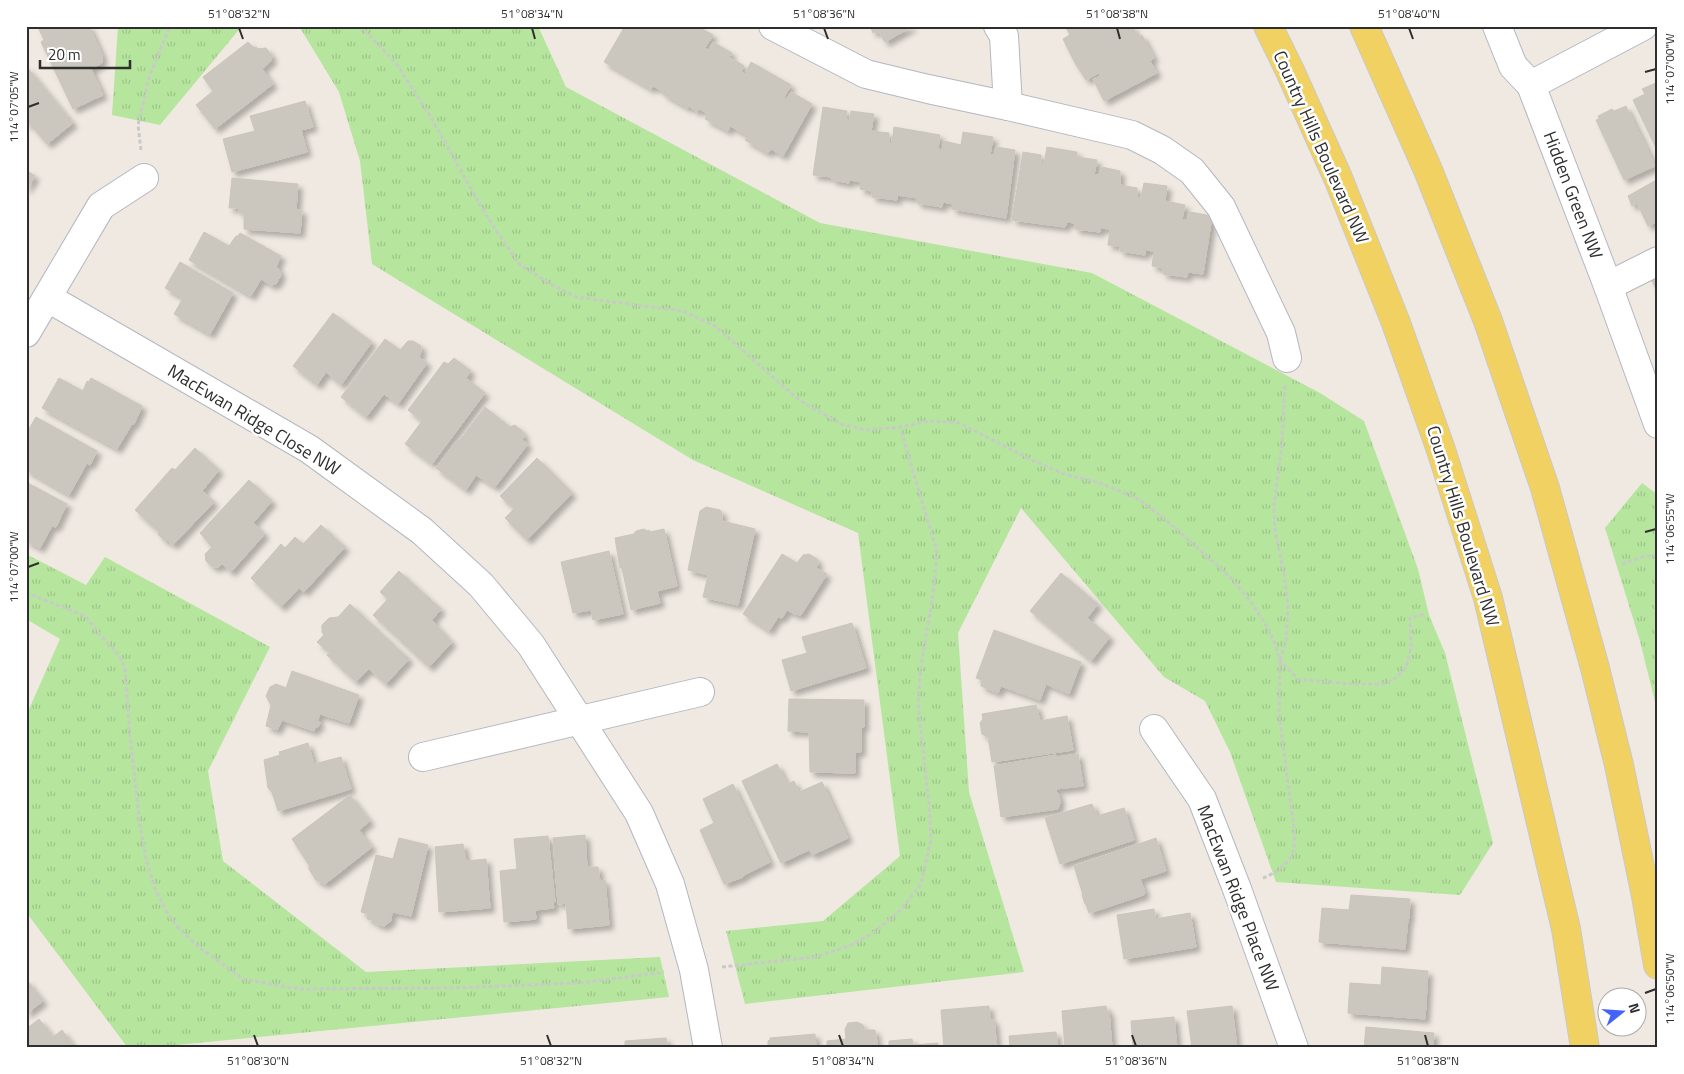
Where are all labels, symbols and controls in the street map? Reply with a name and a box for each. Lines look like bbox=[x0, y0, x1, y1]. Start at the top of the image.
text: 51°08'32"N bbox=[208, 4, 270, 23]
text: 51°08'34"N bbox=[501, 4, 563, 23]
text: 51°08'36"N bbox=[793, 4, 855, 23]
text: 51°08'38"N bbox=[1086, 4, 1148, 23]
text: 51°08'40"N bbox=[1378, 4, 1440, 23]
text: 114°07'00"W bbox=[1660, 33, 1679, 105]
scale bar bbox=[40, 38, 130, 70]
text: 20 m bbox=[48, 43, 81, 66]
street label: Country Hills Boulevard NW bbox=[1267, 46, 1376, 248]
text: 114°07'05"W bbox=[4, 71, 23, 143]
street label: Hidden Green NW bbox=[1537, 127, 1610, 263]
street label: MacEwan Ridge Close NW bbox=[163, 357, 346, 482]
street label: Country Hills Boulevard NW bbox=[1420, 422, 1507, 630]
text: 114°06'55"W bbox=[1660, 493, 1679, 565]
text: 114°07'00"W bbox=[4, 531, 23, 603]
street label: MacEwan Ridge Place NW bbox=[1190, 801, 1286, 995]
text: 114°06'50"W bbox=[1660, 953, 1679, 1025]
north arrow bbox=[1596, 986, 1646, 1036]
text: N bbox=[1623, 1000, 1646, 1016]
text: 51°08'30"N bbox=[227, 1051, 289, 1070]
text: 51°08'32"N bbox=[520, 1051, 582, 1070]
text: 51°08'34"N bbox=[812, 1051, 874, 1070]
text: 51°08'36"N bbox=[1105, 1051, 1167, 1070]
text: 51°08'38"N bbox=[1397, 1051, 1459, 1070]

